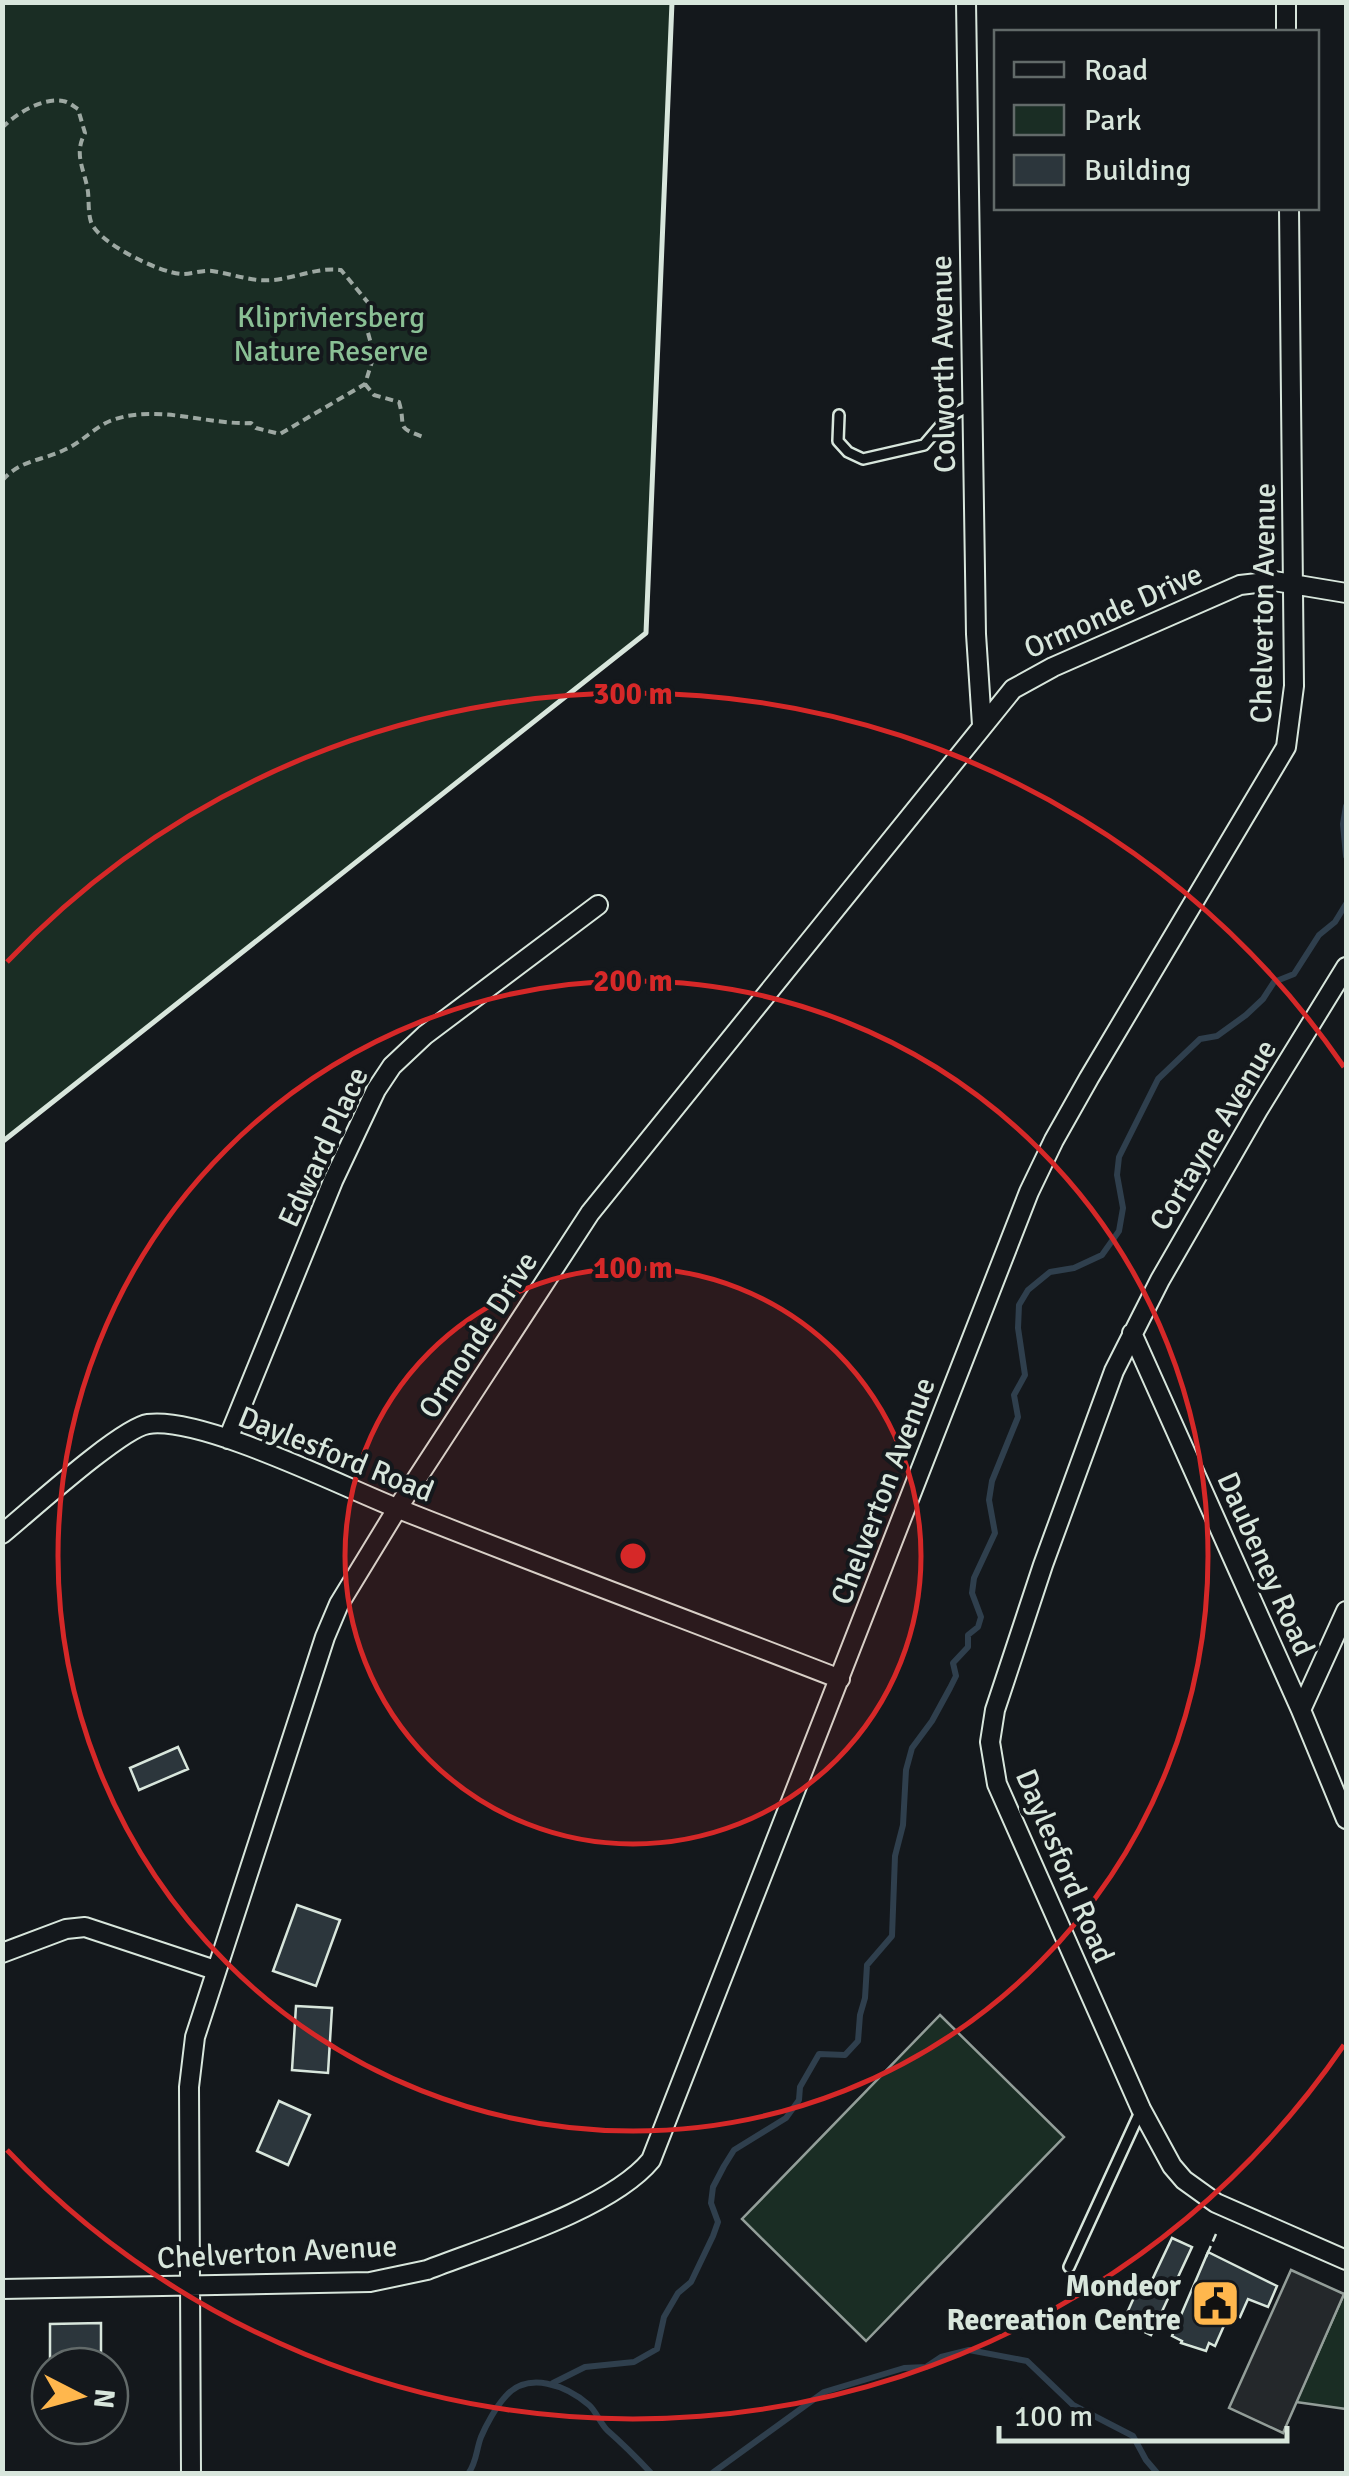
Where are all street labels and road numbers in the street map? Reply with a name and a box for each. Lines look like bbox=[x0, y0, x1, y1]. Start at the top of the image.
street label: Colworth Avenue bbox=[923, 255, 964, 473]
street label: Chelverton Avenue bbox=[1243, 482, 1284, 724]
street label: Ormonde Drive bbox=[1018, 556, 1208, 667]
street label: Cortayne Avenue bbox=[1142, 1033, 1285, 1238]
street label: Edward Place bbox=[270, 1061, 377, 1233]
street label: Ormonde Drive bbox=[411, 1245, 546, 1426]
street label: Chelverton Avenue bbox=[823, 1372, 944, 1610]
street label: Daylesford Road bbox=[233, 1398, 439, 1510]
street label: Daubeney Road bbox=[1208, 1466, 1323, 1662]
street label: Daylesford Road bbox=[1007, 1763, 1122, 1969]
street label: Chelverton Avenue bbox=[156, 2228, 398, 2277]

